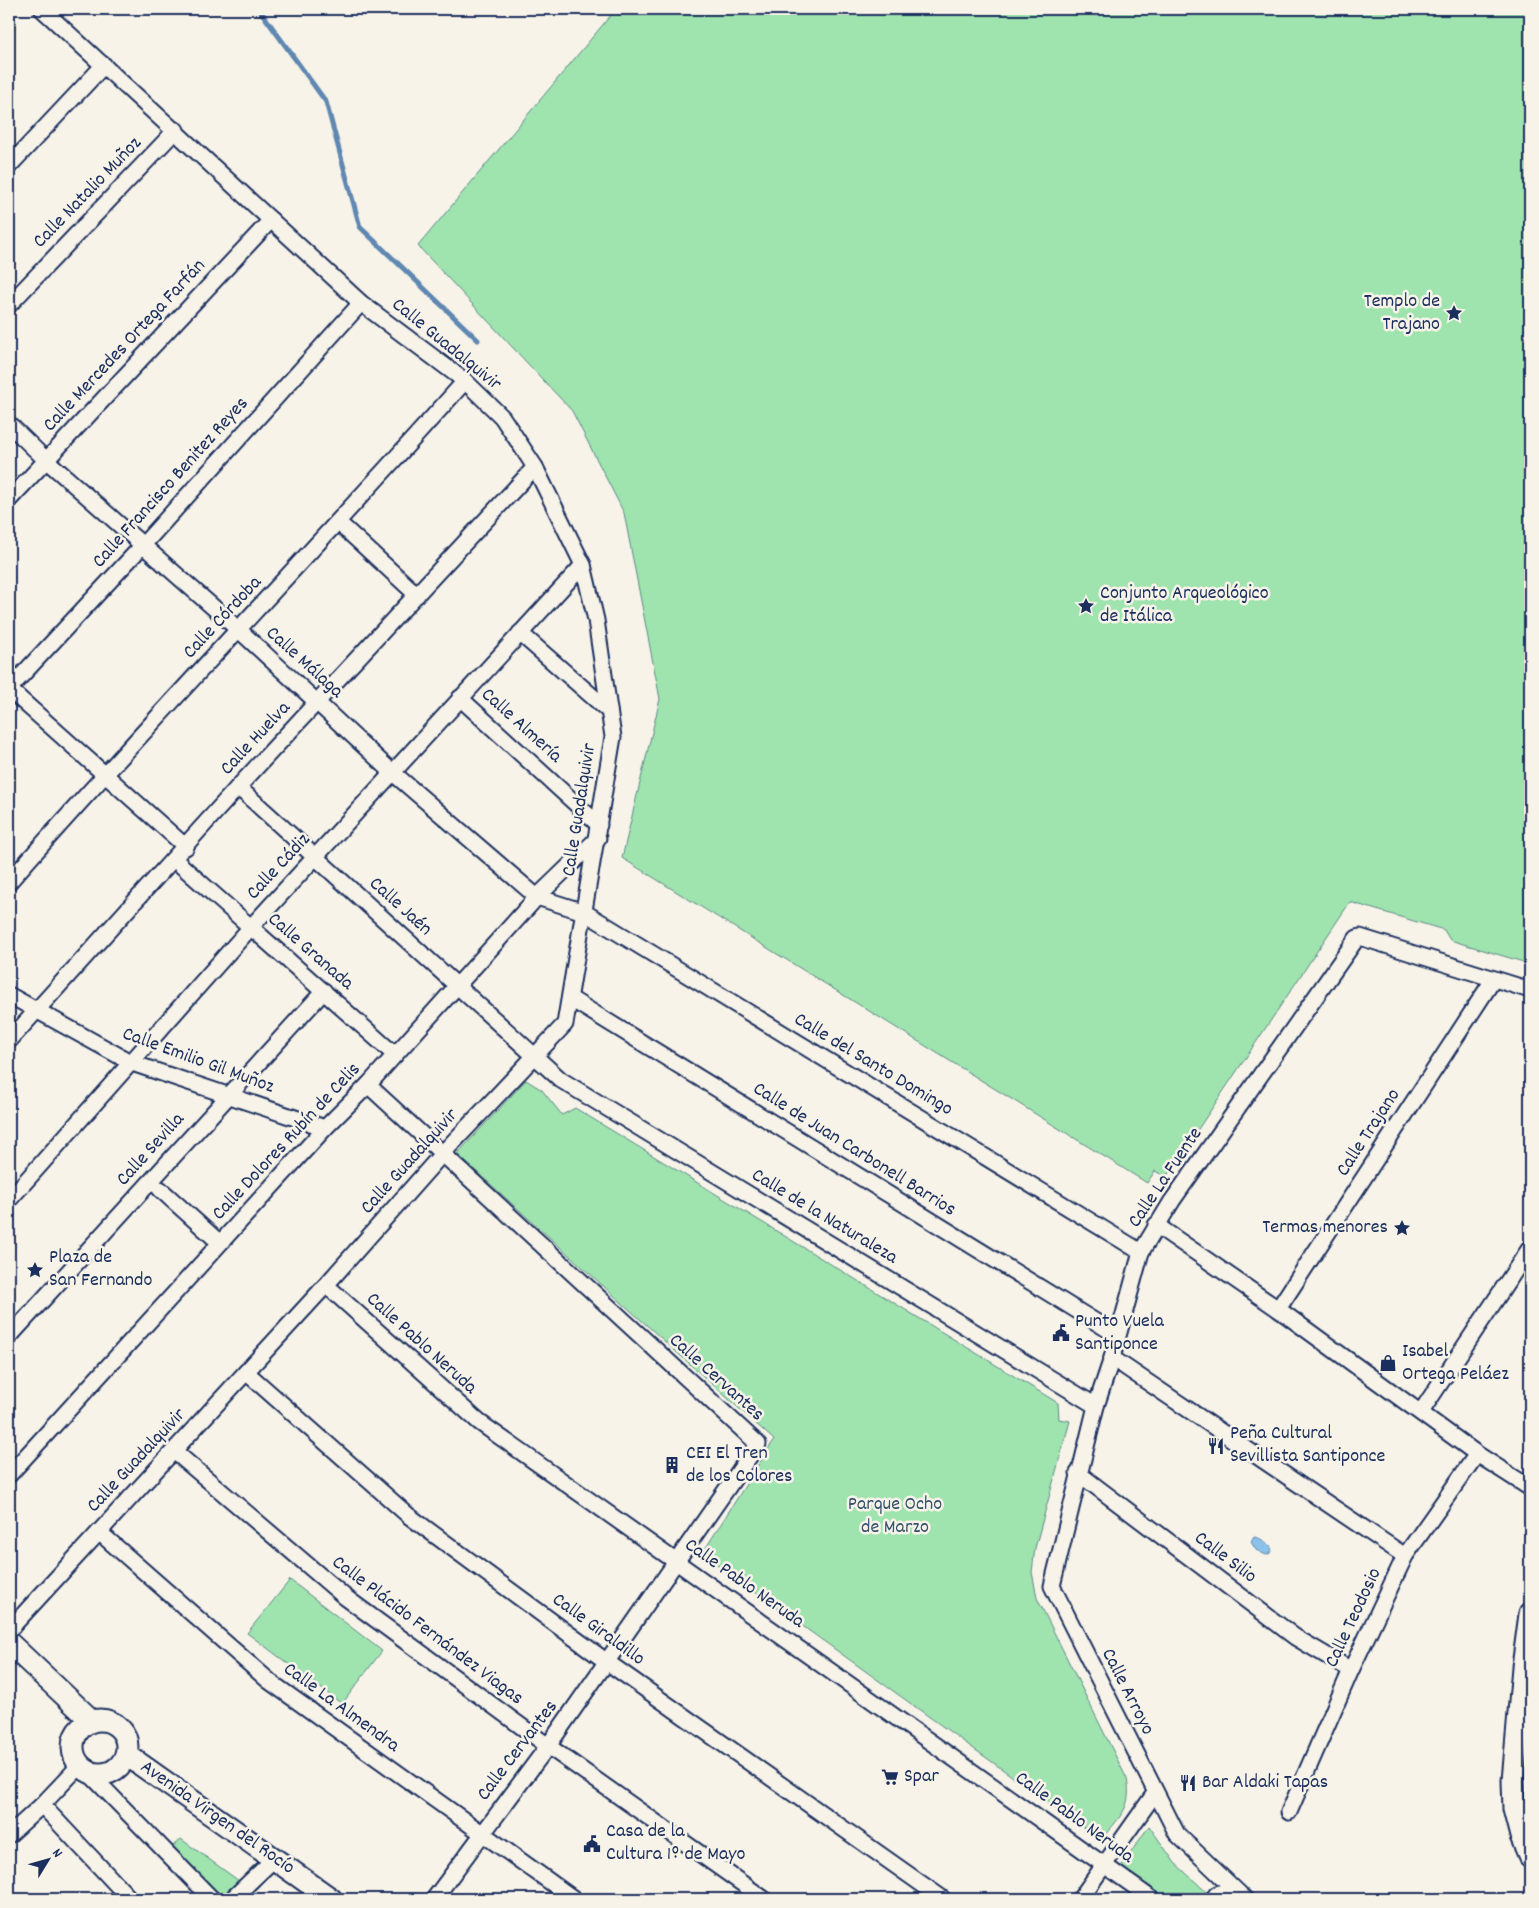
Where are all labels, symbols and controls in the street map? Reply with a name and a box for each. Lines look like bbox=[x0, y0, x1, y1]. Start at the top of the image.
street label: Calle Natalio Muñoz bbox=[27, 130, 149, 255]
street label: Calle Mercedes Ortega Farfán bbox=[37, 253, 213, 439]
place label: Templo de Trajano bbox=[1364, 288, 1440, 339]
street label: Calle Guadalquivir bbox=[385, 292, 507, 399]
place icon: Templo de Trajano bbox=[1444, 303, 1464, 323]
street label: Calle Francisco Benitez Reyes bbox=[86, 391, 256, 575]
street label: Calle Córdoba bbox=[177, 570, 269, 666]
place label: Conjunto Arqueológico de Itálica bbox=[1100, 580, 1269, 631]
place icon: Conjunto Arqueológico de Itálica bbox=[1076, 596, 1096, 616]
street label: Calle Málaga bbox=[259, 620, 350, 706]
street label: Calle Almería bbox=[474, 682, 568, 771]
street label: Calle Huelva bbox=[214, 695, 298, 782]
street label: Calle Guadalquivir bbox=[556, 741, 604, 879]
street label: Calle Cádiz bbox=[241, 827, 318, 907]
street label: Calle Jaén bbox=[362, 871, 438, 943]
street label: Calle Granada bbox=[261, 907, 360, 998]
street label: Calle del Santo Domingo bbox=[788, 1006, 958, 1124]
street label: Calle Emilio Gil Muñoz bbox=[118, 1021, 278, 1102]
street label: Calle Dolores Rubín de Celis bbox=[206, 1057, 368, 1227]
street label: Calle de Juan Carbonell Barrios bbox=[747, 1076, 961, 1224]
street label: Calle Trajano bbox=[1330, 1083, 1408, 1182]
street label: Calle Guadalquivir bbox=[355, 1102, 466, 1221]
street label: Calle Sevilla bbox=[110, 1106, 192, 1193]
street label: Calle La Fuente bbox=[1122, 1122, 1210, 1234]
street label: Calle de la Naturaleza bbox=[746, 1162, 903, 1272]
place label: Termas menores bbox=[1262, 1214, 1388, 1242]
place icon: Termas menores bbox=[1392, 1218, 1412, 1238]
place label: Plaza de San Fernando bbox=[49, 1244, 152, 1295]
place icon: Plaza de San Fernando bbox=[25, 1260, 45, 1280]
street label: Calle Pablo Neruda bbox=[359, 1286, 483, 1402]
place label: Punto Vuela Santiponce bbox=[1075, 1308, 1165, 1359]
public building icon: Punto Vuela Santiponce bbox=[1051, 1323, 1071, 1343]
street label: Calle Cervantes bbox=[662, 1328, 770, 1428]
place label: Isabel Ortega Peláez bbox=[1402, 1338, 1509, 1389]
shop icon: Isabel Ortega Peláez bbox=[1378, 1353, 1398, 1373]
street label: Calle Guadalquivir bbox=[81, 1402, 193, 1520]
place label: Peña Cultural Sevillista Santiponce bbox=[1230, 1420, 1385, 1471]
restaurant icon: Peña Cultural Sevillista Santiponce bbox=[1206, 1436, 1226, 1456]
place label: CEI El Tren de los Colores bbox=[686, 1440, 793, 1491]
building icon: CEI El Tren de los Colores bbox=[662, 1455, 682, 1475]
park label: Parque Ocho de Marzo bbox=[848, 1491, 942, 1542]
street label: Calle Silio bbox=[1188, 1525, 1262, 1591]
street label: Calle Pablo Neruda bbox=[678, 1532, 810, 1636]
street label: Calle Plácido Fernández Viagas bbox=[325, 1549, 529, 1713]
street label: Calle Teodosio bbox=[1319, 1563, 1389, 1672]
street label: Calle Giraldillo bbox=[546, 1587, 650, 1673]
street label: Calle Arroyo bbox=[1093, 1644, 1161, 1740]
street label: Calle La Almendra bbox=[277, 1656, 406, 1760]
street label: Calle Cervantes bbox=[471, 1695, 565, 1807]
street label: Avenida Virgen del Rocío bbox=[134, 1754, 300, 1882]
place label: Spar bbox=[904, 1763, 939, 1791]
street label: Calle Pablo Neruda bbox=[1009, 1765, 1140, 1871]
supermarket icon: Spar bbox=[880, 1767, 900, 1787]
place label: Bar Aldaki Tapas bbox=[1202, 1769, 1328, 1797]
restaurant icon: Bar Aldaki Tapas bbox=[1178, 1773, 1198, 1793]
place label: Casa de la Cultura 1º de Mayo bbox=[606, 1818, 745, 1869]
public building icon: Casa de la Cultura 1º de Mayo bbox=[582, 1834, 602, 1854]
north arrow bbox=[22, 1836, 72, 1886]
text: N bbox=[47, 1845, 67, 1862]

